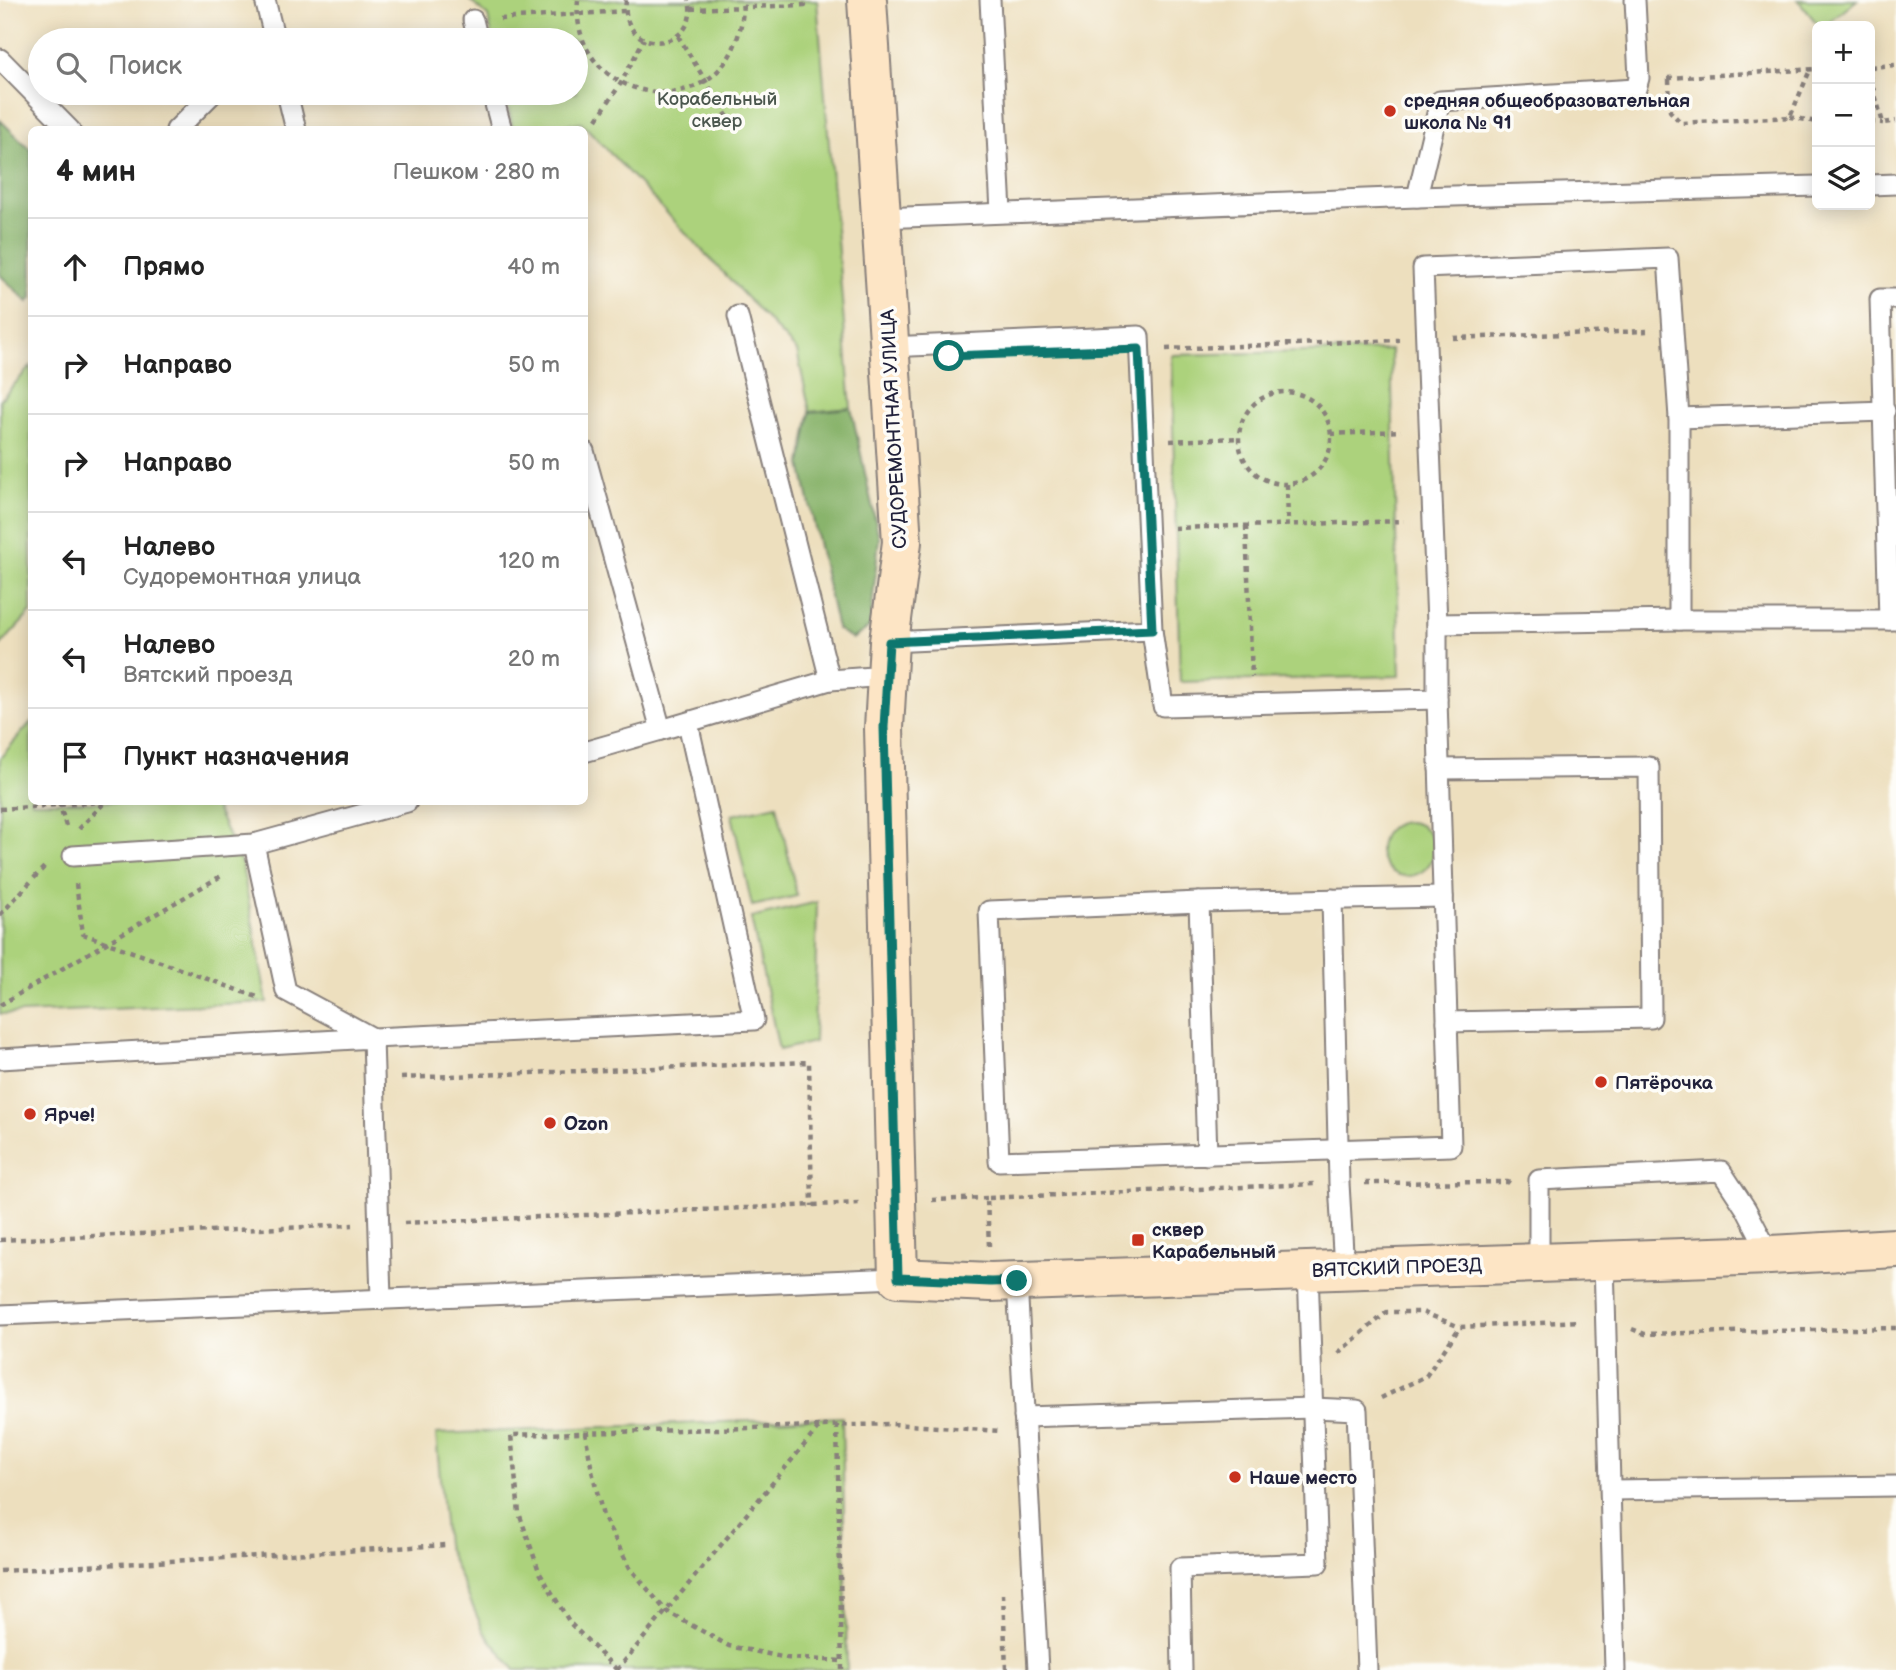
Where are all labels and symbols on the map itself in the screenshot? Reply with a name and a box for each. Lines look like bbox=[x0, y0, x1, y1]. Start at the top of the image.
park label: Корабельный сквер bbox=[657, 88, 777, 133]
place label: средняя общеобразовательная школа № 91 bbox=[1404, 90, 1690, 135]
marker: средняя общеобразовательная школа № 91 bbox=[1382, 103, 1398, 119]
street label: СУДОРЕМОНТНАЯ УЛИЦА bbox=[877, 308, 912, 549]
route start bbox=[933, 340, 964, 371]
place label: Пятёрочка bbox=[1615, 1072, 1714, 1095]
marker: Пятёрочка bbox=[1593, 1074, 1609, 1090]
place label: Ярче! bbox=[44, 1104, 95, 1127]
marker: Ярче! bbox=[22, 1106, 38, 1122]
place label: Ozon bbox=[564, 1113, 608, 1136]
marker: Ozon bbox=[542, 1115, 558, 1131]
place label: сквер Карабельный bbox=[1152, 1219, 1276, 1264]
marker: сквер Карабельный bbox=[1130, 1232, 1146, 1248]
street label: ВЯТСКИЙ ПРОЕЗД bbox=[1311, 1254, 1483, 1283]
route end bbox=[1001, 1265, 1032, 1296]
place label: Наше место bbox=[1249, 1467, 1357, 1490]
marker: Наше место bbox=[1227, 1469, 1243, 1485]

